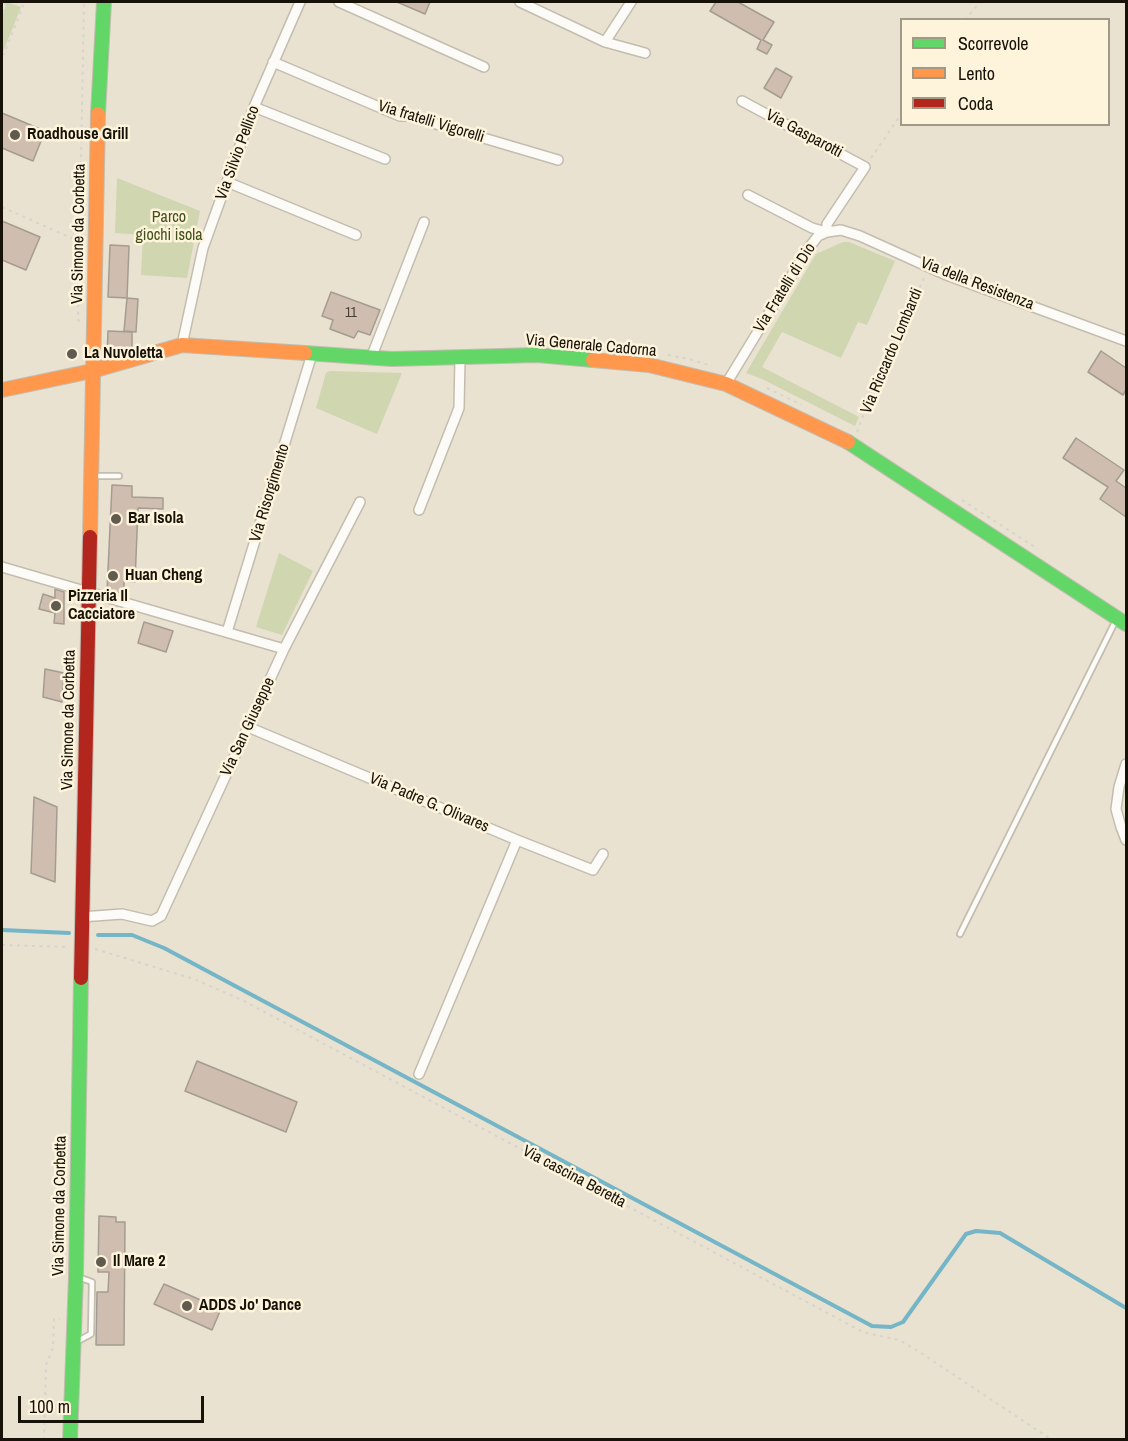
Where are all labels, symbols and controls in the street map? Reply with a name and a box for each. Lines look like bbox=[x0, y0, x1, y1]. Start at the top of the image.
legend bbox=[900, 18, 1110, 126]
text: Scorrevole bbox=[958, 31, 1029, 56]
text: Lento bbox=[958, 61, 995, 86]
text: Coda bbox=[958, 91, 993, 116]
street label: Via fratelli Vigorelli bbox=[375, 97, 487, 147]
street label: Via Silvio Pellico bbox=[212, 103, 264, 203]
street label: Via Gasparotti bbox=[762, 106, 846, 162]
place label: Roadhouse Grill bbox=[27, 125, 128, 145]
marker: Roadhouse Grill bbox=[8, 128, 22, 142]
street label: Via Simone da Corbetta bbox=[68, 164, 90, 304]
park label: Parco giochi isola bbox=[135, 208, 203, 246]
street label: Via Fratelli di Dio bbox=[750, 240, 820, 336]
street label: Via della Resistenza bbox=[917, 254, 1037, 314]
street label: Via Riccardo Lombardi bbox=[857, 285, 927, 417]
house number: 11 bbox=[345, 305, 357, 321]
street label: Via Generale Cadorna bbox=[525, 331, 657, 361]
place label: La Nuvoletta bbox=[84, 344, 163, 364]
marker: La Nuvoletta bbox=[65, 347, 79, 361]
street label: Via Risorgimento bbox=[246, 441, 294, 545]
place label: Bar Isola bbox=[128, 509, 183, 529]
marker: Bar Isola bbox=[109, 512, 123, 526]
place label: Huan Cheng bbox=[125, 566, 202, 586]
marker: Huan Cheng bbox=[106, 569, 120, 583]
place label: Pizzeria Il Cacciatore bbox=[68, 587, 135, 625]
marker: Pizzeria Il Cacciatore bbox=[49, 599, 63, 613]
street label: Via Simone da Corbetta bbox=[58, 650, 80, 790]
street label: Via San Giuseppe bbox=[217, 674, 279, 780]
street label: Via Padre G. Olivares bbox=[366, 769, 492, 837]
street label: Via Simone da Corbetta bbox=[49, 1136, 71, 1276]
street label: Via cascina Beretta bbox=[519, 1142, 629, 1212]
place label: Il Mare 2 bbox=[113, 1252, 166, 1272]
marker: Il Mare 2 bbox=[94, 1255, 108, 1269]
place label: ADDS Jo' Dance bbox=[199, 1296, 301, 1316]
marker: ADDS Jo' Dance bbox=[180, 1299, 194, 1313]
scale bar bbox=[21, 1384, 207, 1422]
text: 100 m bbox=[29, 1394, 70, 1419]

